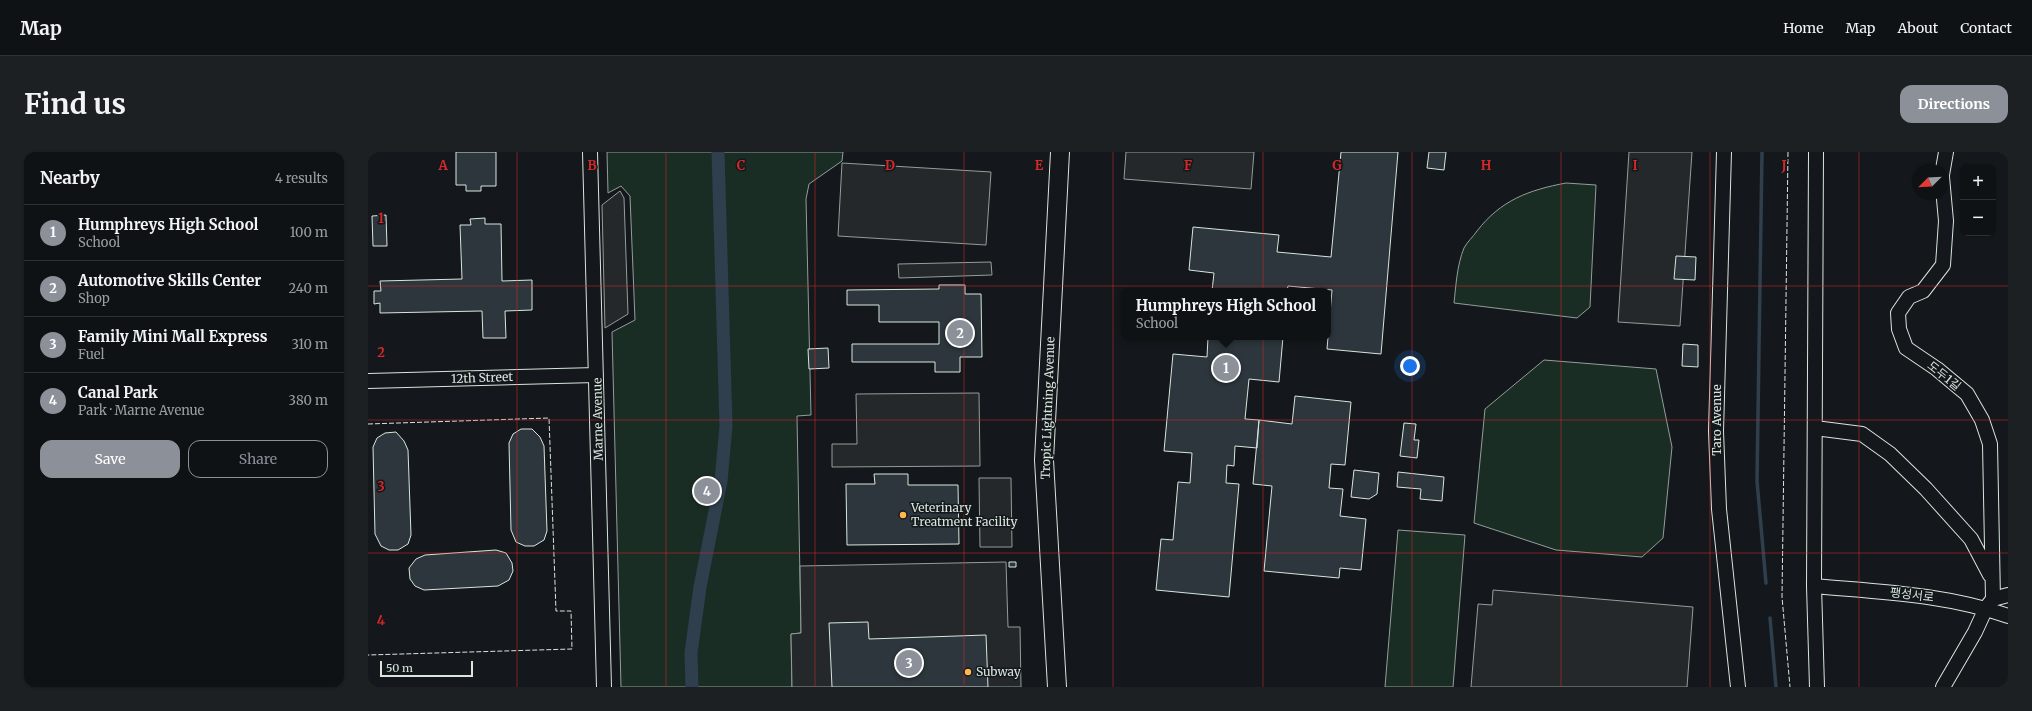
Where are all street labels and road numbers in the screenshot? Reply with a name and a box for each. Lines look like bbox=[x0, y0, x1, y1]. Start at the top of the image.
street label: Tropic Lightning Avenue bbox=[1038, 336, 1057, 480]
street label: 도두1길 bbox=[1925, 358, 1964, 394]
street label: 12th Street bbox=[451, 369, 514, 386]
street label: Marne Avenue bbox=[589, 377, 606, 461]
street label: Taro Avenue bbox=[1709, 384, 1724, 456]
street label: 팽성서로 bbox=[1889, 584, 1935, 605]

